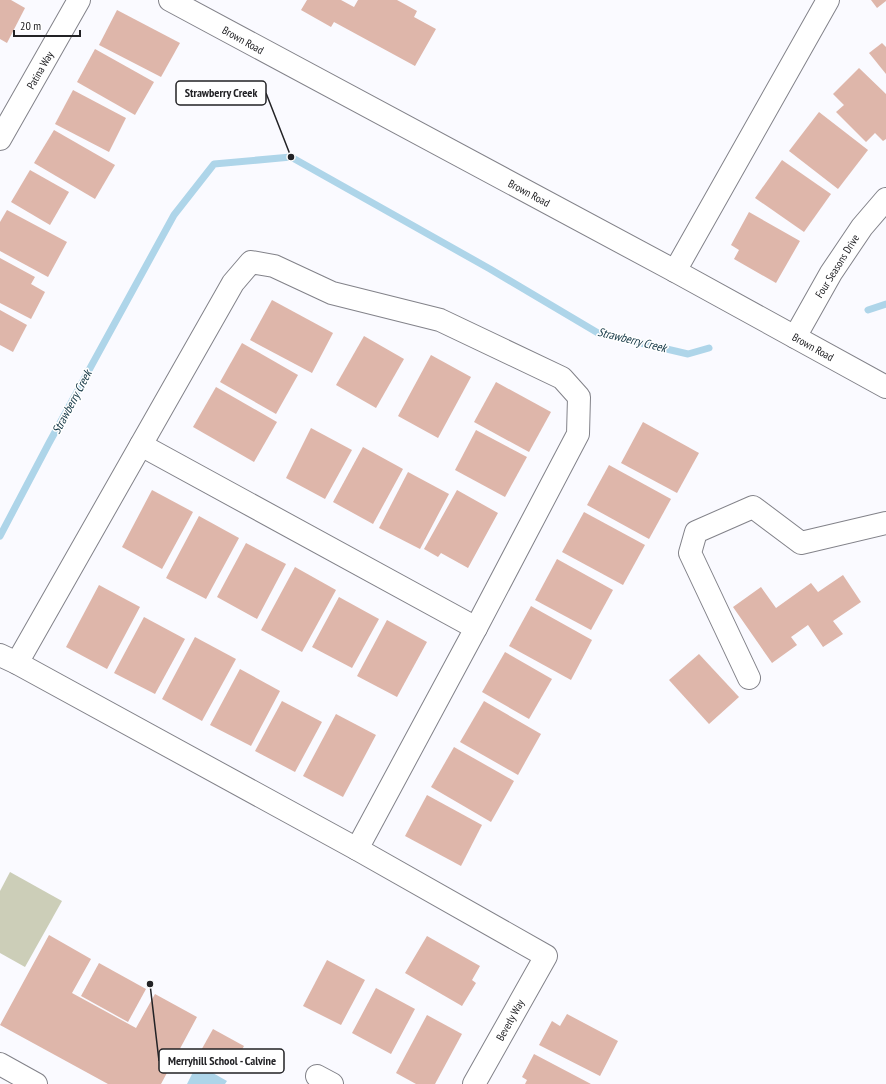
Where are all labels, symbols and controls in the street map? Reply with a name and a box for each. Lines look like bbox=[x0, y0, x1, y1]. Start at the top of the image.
scale bar bbox=[14, 12, 80, 38]
text: 20 m bbox=[20, 18, 41, 33]
street label: Brown Road bbox=[220, 23, 266, 57]
street label: Patina Way bbox=[24, 48, 57, 91]
callout: Strawberry Creek bbox=[176, 81, 266, 105]
text: Strawberry Creek bbox=[185, 85, 257, 100]
street label: Brown Road bbox=[506, 176, 552, 210]
street label: Four Seasons Drive bbox=[812, 231, 862, 300]
water label: Strawberry Creek bbox=[596, 324, 669, 356]
street label: Brown Road bbox=[790, 330, 836, 364]
water label: Strawberry Creek bbox=[48, 366, 95, 436]
street label: Beverly Way bbox=[493, 996, 528, 1043]
callout: Merryhill School - Calvine bbox=[159, 1049, 284, 1073]
text: Merryhill School - Calvine bbox=[168, 1053, 276, 1068]

